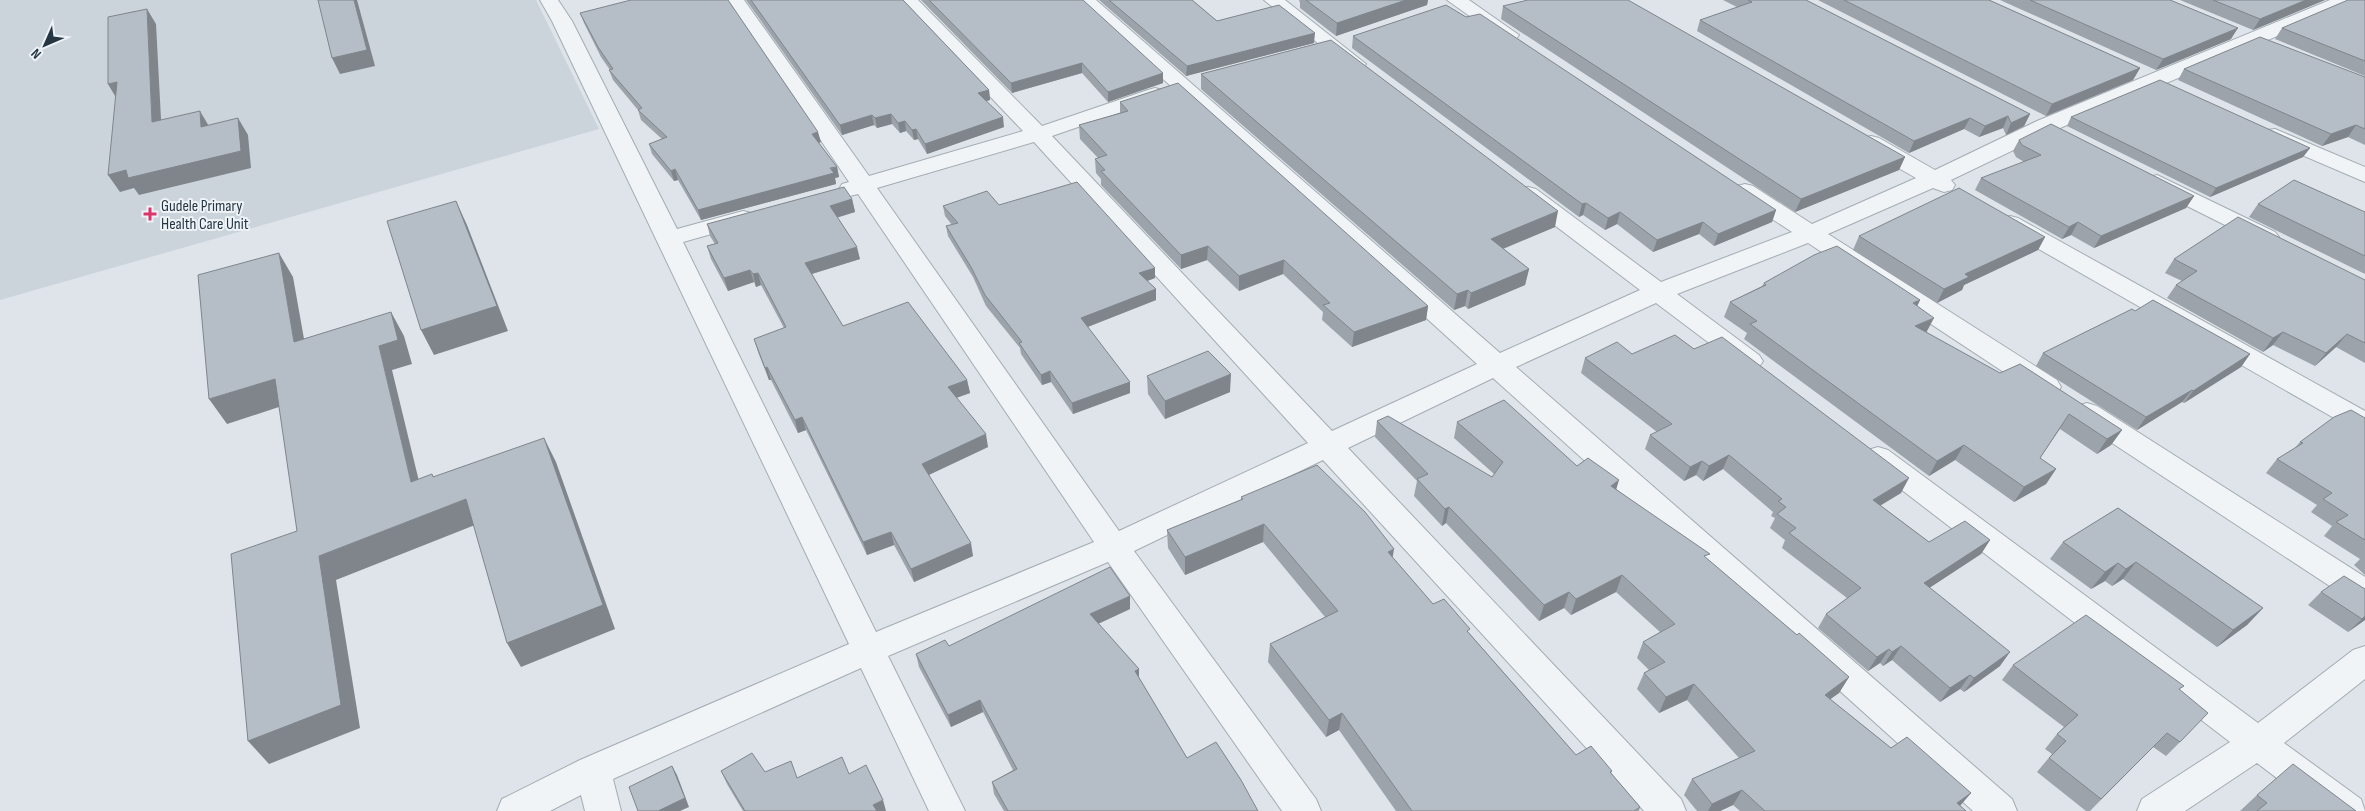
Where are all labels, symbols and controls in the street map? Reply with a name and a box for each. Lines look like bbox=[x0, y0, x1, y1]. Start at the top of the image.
north arrow bbox=[20, 20, 70, 70]
text: N bbox=[28, 45, 45, 62]
place label: Gudele Primary Health Care Unit bbox=[161, 197, 249, 234]
marker: Gudele Primary Health Care Unit bbox=[143, 207, 157, 221]

